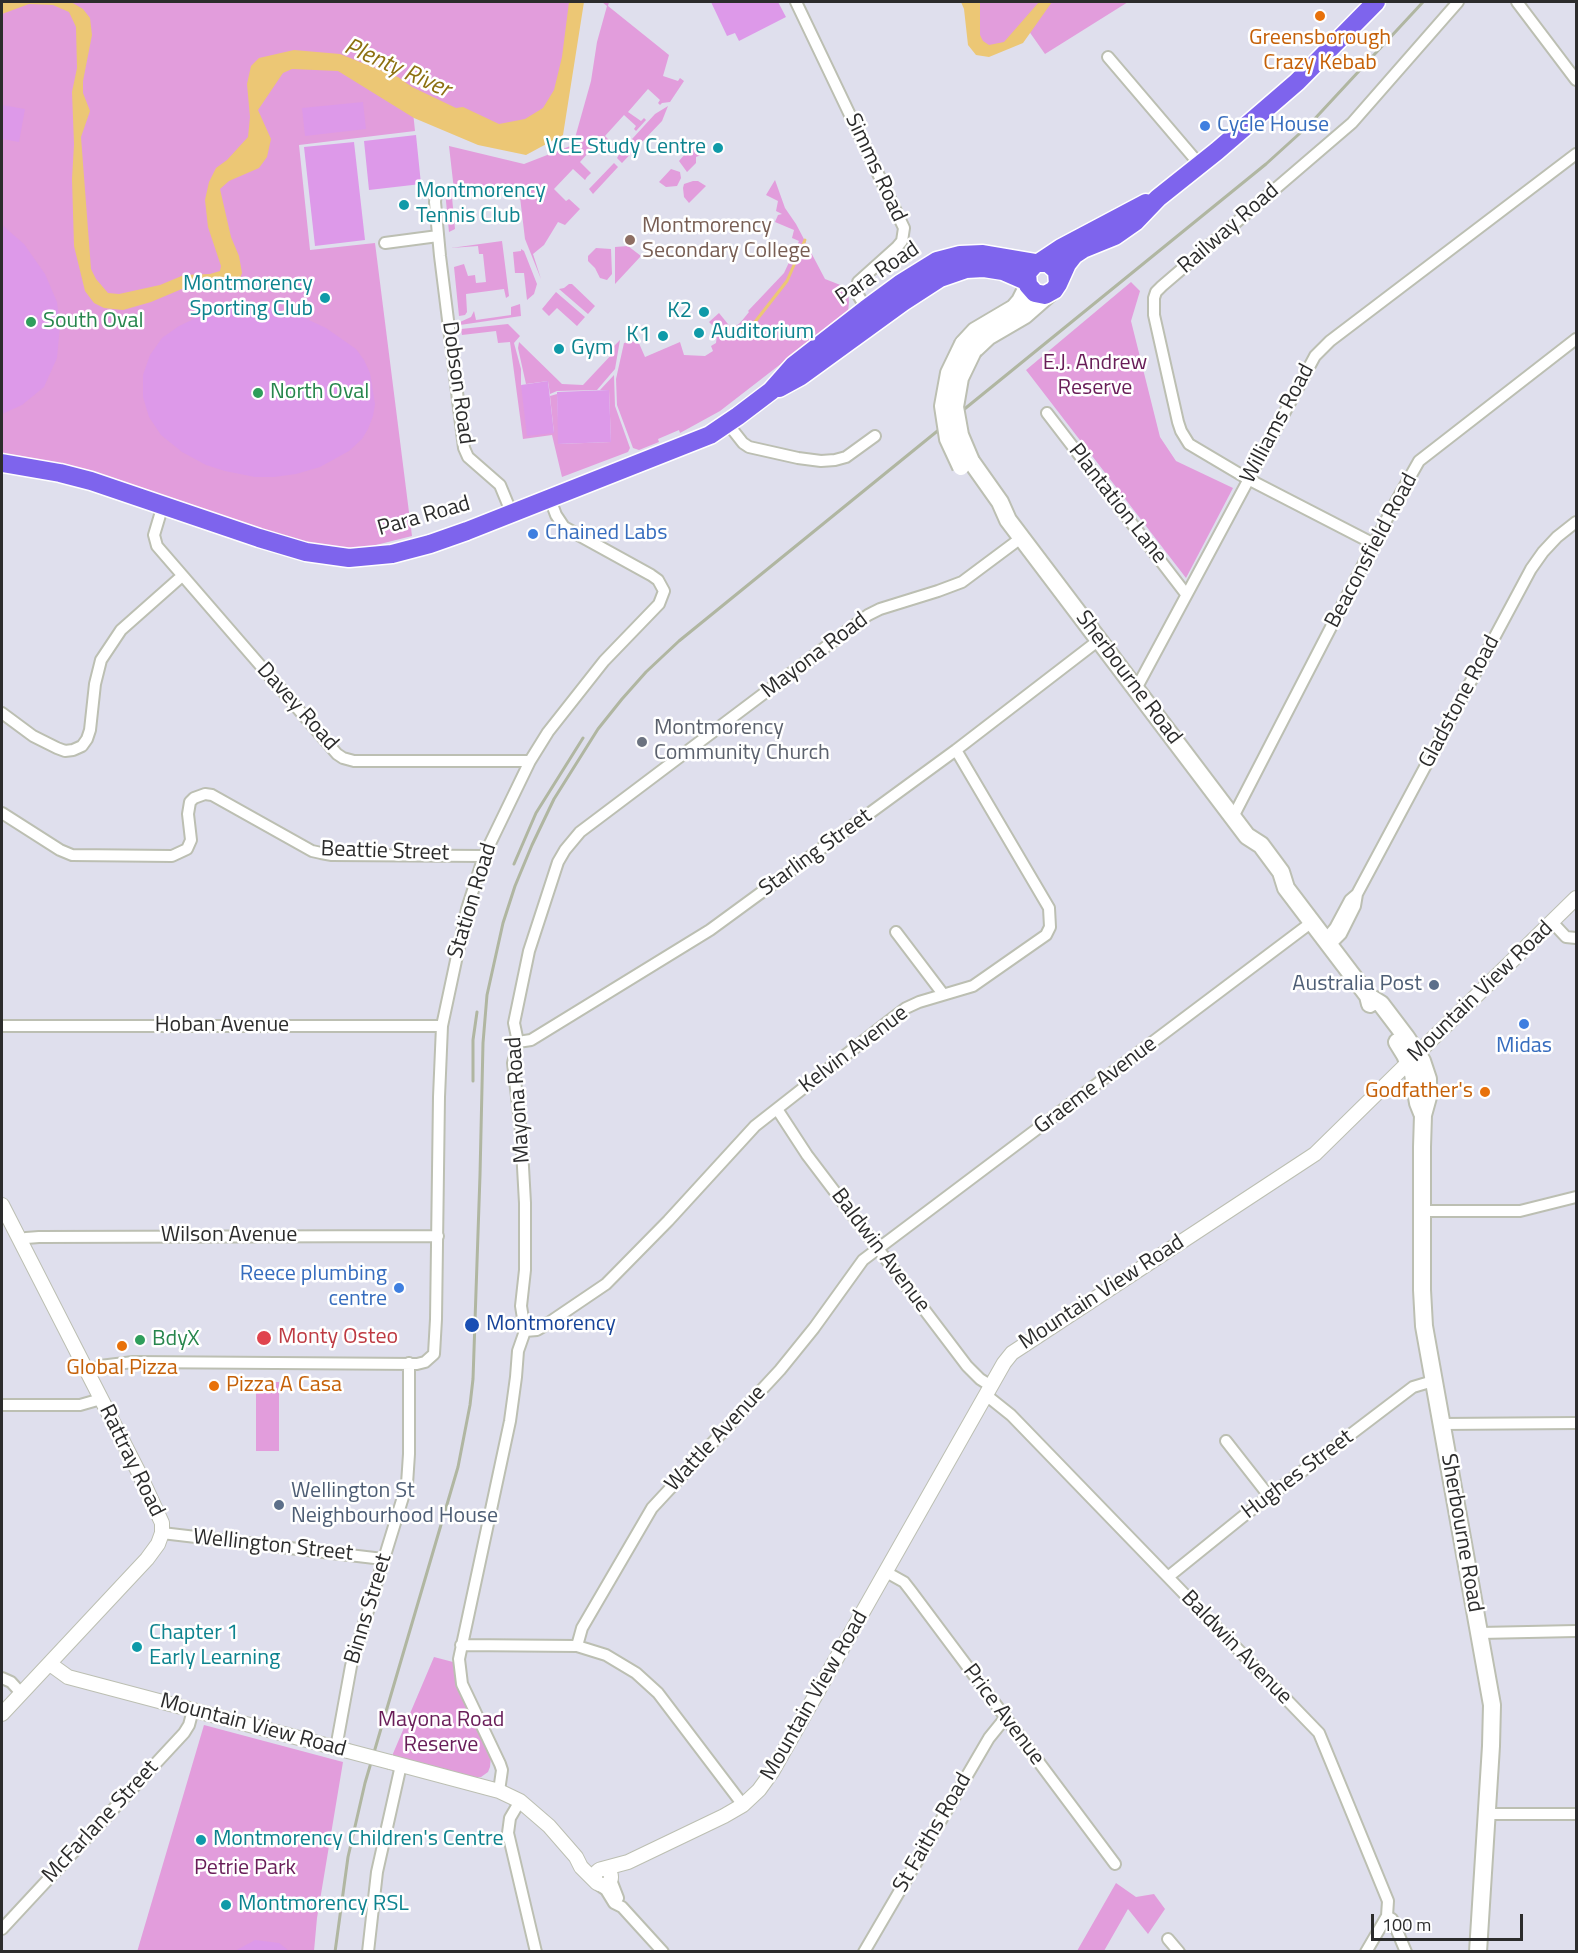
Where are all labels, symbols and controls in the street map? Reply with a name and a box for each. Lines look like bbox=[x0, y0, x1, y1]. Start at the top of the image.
marker: Greensborough Crazy Kebab bbox=[1313, 9, 1327, 23]
place label: Greensborough Crazy Kebab bbox=[1249, 26, 1391, 78]
water label: Plenty River bbox=[340, 33, 454, 105]
street label: Simms Road bbox=[838, 110, 912, 226]
place label: Cycle House bbox=[1217, 113, 1329, 139]
marker: Cycle House bbox=[1198, 119, 1212, 133]
place label: VCE Study Centre bbox=[545, 135, 706, 161]
marker: VCE Study Centre bbox=[711, 141, 725, 155]
street label: Railway Road bbox=[1173, 178, 1285, 280]
place label: Montmorency Tennis Club bbox=[416, 179, 546, 230]
marker: Montmorency Tennis Club bbox=[397, 198, 411, 212]
place label: Montmorency Secondary College bbox=[642, 214, 811, 266]
marker: Montmorency Secondary College bbox=[623, 233, 637, 247]
street label: Para Road bbox=[831, 236, 925, 312]
place label: Montmorency Sporting Club bbox=[183, 272, 313, 324]
marker: Montmorency Sporting Club bbox=[318, 291, 332, 305]
place label: K2 bbox=[667, 299, 692, 325]
marker: K2 bbox=[697, 305, 711, 319]
place label: South Oval bbox=[43, 309, 144, 335]
marker: South Oval bbox=[24, 315, 38, 329]
street label: Dobson Road bbox=[435, 320, 479, 446]
place label: Auditorium bbox=[711, 320, 814, 346]
place label: K1 bbox=[626, 323, 651, 349]
marker: Auditorium bbox=[692, 326, 706, 340]
marker: K1 bbox=[656, 329, 670, 343]
place label: Gym bbox=[571, 336, 613, 362]
marker: Gym bbox=[552, 342, 566, 356]
park label: E.J. Andrew Reserve bbox=[1043, 351, 1147, 402]
street label: Williams Road bbox=[1235, 360, 1321, 488]
place label: North Oval bbox=[270, 380, 369, 406]
marker: North Oval bbox=[251, 386, 265, 400]
street label: Plantation Lane bbox=[1062, 439, 1172, 569]
street label: Beaconsfield Road bbox=[1320, 469, 1424, 633]
street label: Para Road bbox=[375, 491, 473, 543]
place label: Chained Labs bbox=[545, 521, 667, 547]
marker: Chained Labs bbox=[526, 527, 540, 541]
street label: Sherbourne Road bbox=[1069, 606, 1187, 750]
street label: Mayona Road bbox=[756, 607, 874, 705]
street label: Gladstone Road bbox=[1414, 631, 1506, 773]
street label: Davey Road bbox=[251, 657, 343, 757]
place label: Montmorency Community Church bbox=[654, 716, 830, 768]
marker: Montmorency Community Church bbox=[635, 735, 649, 749]
street label: Starling Street bbox=[755, 803, 877, 903]
street label: Beattie Street bbox=[320, 837, 450, 867]
street label: Station Road bbox=[443, 840, 503, 962]
street label: Mountain View Road bbox=[1403, 916, 1559, 1068]
place label: Australia Post bbox=[1292, 972, 1422, 998]
marker: Australia Post bbox=[1427, 978, 1441, 992]
street label: Kelvin Avenue bbox=[794, 1001, 914, 1099]
street label: Hoban Avenue bbox=[155, 1013, 289, 1039]
marker: Midas bbox=[1517, 1017, 1531, 1031]
street label: Graeme Avenue bbox=[1030, 1031, 1162, 1141]
place label: Midas bbox=[1496, 1034, 1552, 1060]
street label: Mayona Road bbox=[501, 1036, 537, 1164]
place label: Godfather's bbox=[1365, 1079, 1473, 1105]
marker: Godfather's bbox=[1478, 1085, 1492, 1099]
street label: Baldwin Avenue bbox=[825, 1184, 935, 1318]
street label: Wilson Avenue bbox=[161, 1223, 297, 1249]
street label: Mountain View Road bbox=[1015, 1230, 1189, 1356]
place label: Reece plumbing centre bbox=[240, 1262, 387, 1314]
marker: Reece plumbing centre bbox=[392, 1281, 406, 1295]
place label: Montmorency bbox=[486, 1312, 616, 1338]
marker: Montmorency bbox=[463, 1316, 481, 1334]
place label: Monty Osteo bbox=[278, 1325, 398, 1351]
place label: BdyX bbox=[152, 1327, 200, 1353]
marker: Monty Osteo bbox=[255, 1329, 273, 1347]
marker: BdyX bbox=[133, 1333, 147, 1347]
marker: Global Pizza bbox=[115, 1339, 129, 1353]
place label: Global Pizza bbox=[66, 1356, 178, 1382]
place label: Pizza A Casa bbox=[226, 1373, 342, 1399]
marker: Pizza A Casa bbox=[207, 1379, 221, 1393]
street label: Wattle Avenue bbox=[660, 1380, 772, 1498]
street label: Rattray Road bbox=[92, 1401, 170, 1521]
street label: Hughes Street bbox=[1237, 1425, 1359, 1525]
street label: Sherbourne Road bbox=[1434, 1452, 1488, 1614]
place label: Wellington St Neighbourhood House bbox=[291, 1479, 498, 1530]
marker: Wellington St Neighbourhood House bbox=[272, 1498, 286, 1512]
street label: Wellington Street bbox=[192, 1524, 354, 1568]
street label: Binns Street bbox=[340, 1551, 398, 1667]
street label: Baldwin Avenue bbox=[1175, 1585, 1297, 1711]
street label: Mountain View Road bbox=[756, 1606, 874, 1786]
place label: Chapter 1 Early Learning bbox=[149, 1621, 280, 1672]
marker: Chapter 1 Early Learning bbox=[130, 1640, 144, 1654]
street label: Price Avenue bbox=[956, 1659, 1050, 1771]
street label: Mountain View Road bbox=[157, 1688, 349, 1764]
park label: Mayona Road Reserve bbox=[378, 1708, 504, 1760]
street label: McFarlane Street bbox=[37, 1755, 165, 1889]
street label: St Faiths Road bbox=[888, 1769, 978, 1897]
place label: Montmorency Children's Centre bbox=[213, 1827, 504, 1853]
marker: Montmorency Children's Centre bbox=[194, 1833, 208, 1847]
park label: Petrie Park bbox=[194, 1856, 296, 1882]
place label: Montmorency RSL bbox=[238, 1892, 409, 1918]
marker: Montmorency RSL bbox=[219, 1898, 233, 1912]
scale bar bbox=[1374, 1902, 1526, 1940]
text: 100 m bbox=[1382, 1911, 1431, 1938]

